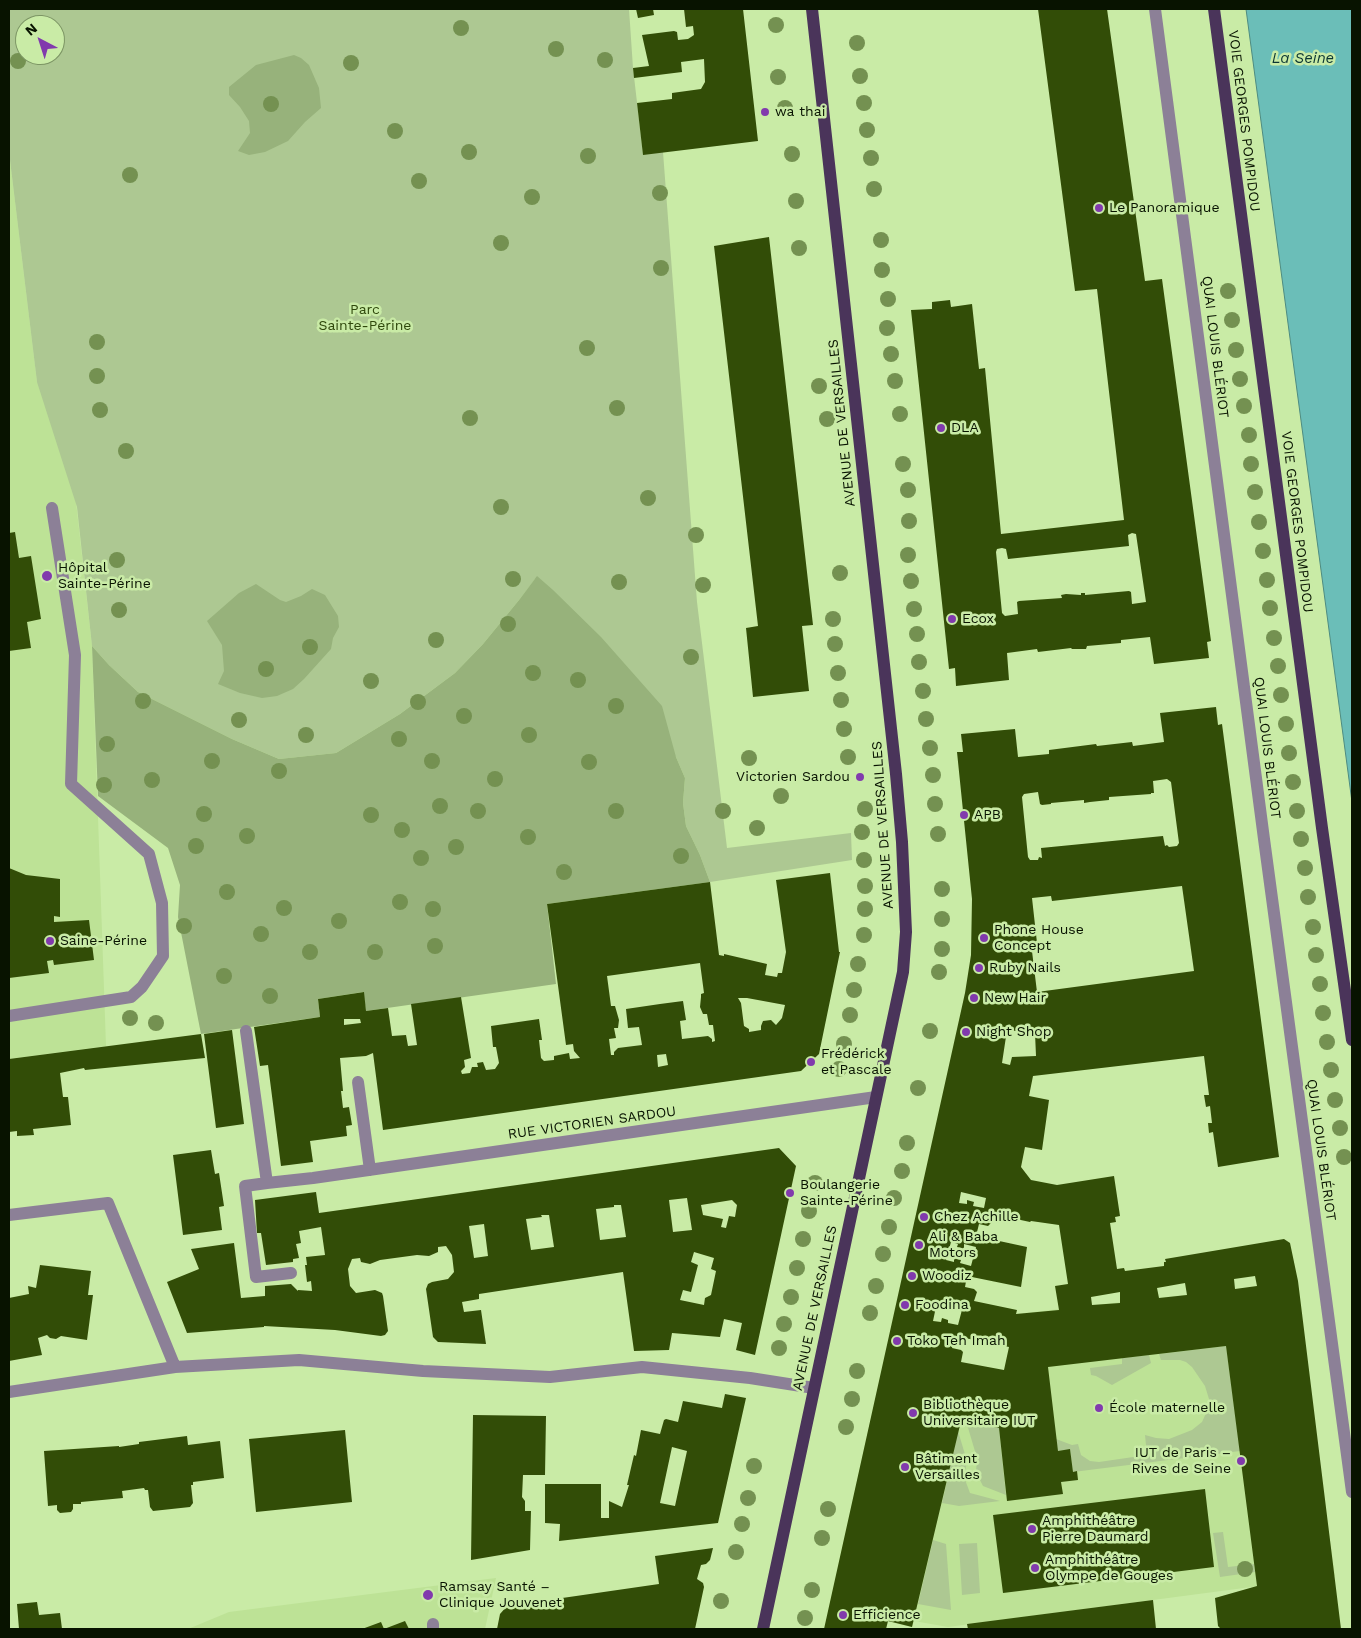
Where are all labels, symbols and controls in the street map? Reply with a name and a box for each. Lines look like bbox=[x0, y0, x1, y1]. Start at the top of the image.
north arrow bbox=[15, 15, 65, 65]
text: N bbox=[22, 20, 40, 39]
street label: VOIE GEORGES POMPIDOU bbox=[1225, 29, 1263, 213]
water label: La Seine bbox=[1272, 50, 1334, 68]
place label: wa thai bbox=[775, 104, 825, 120]
marker: wa thai bbox=[759, 106, 771, 118]
place label: Le Panoramique bbox=[1109, 200, 1220, 216]
marker: Le Panoramique bbox=[1093, 202, 1105, 214]
street label: QUAI LOUIS BLÉRIOT bbox=[1198, 275, 1232, 419]
park label: Parc Sainte-Périne bbox=[319, 302, 411, 334]
street label: AVENUE DE VERSAILLES bbox=[825, 338, 859, 508]
place label: DLA bbox=[951, 420, 979, 436]
marker: DLA bbox=[935, 422, 947, 434]
street label: VOIE GEORGES POMPIDOU bbox=[1278, 430, 1316, 614]
place label: Hôpital Sainte-Périne bbox=[58, 560, 151, 592]
marker: Hôpital Sainte-Périne bbox=[40, 569, 54, 583]
place label: Ecox bbox=[962, 611, 994, 627]
marker: Ecox bbox=[946, 613, 958, 625]
street label: QUAI LOUIS BLÉRIOT bbox=[1250, 676, 1284, 820]
street label: AVENUE DE VERSAILLES bbox=[869, 740, 897, 910]
place label: Victorien Sardou bbox=[736, 769, 850, 785]
marker: Victorien Sardou bbox=[854, 771, 866, 783]
place label: APB bbox=[974, 807, 1001, 823]
marker: APB bbox=[958, 809, 970, 821]
place label: Phone House Concept bbox=[994, 922, 1084, 954]
marker: Phone House Concept bbox=[978, 932, 990, 944]
place label: Saine-Périne bbox=[60, 933, 147, 949]
marker: Saine-Périne bbox=[44, 935, 56, 947]
place label: Ruby Nails bbox=[989, 960, 1061, 976]
marker: Ruby Nails bbox=[973, 962, 985, 974]
place label: New Hair bbox=[984, 990, 1046, 1006]
marker: New Hair bbox=[968, 992, 980, 1004]
place label: Night Shop bbox=[976, 1024, 1051, 1040]
marker: Night Shop bbox=[960, 1026, 972, 1038]
place label: Frédérick et Pascale bbox=[821, 1046, 891, 1078]
marker: Frédérick et Pascale bbox=[805, 1056, 817, 1068]
street label: QUAI LOUIS BLÉRIOT bbox=[1303, 1078, 1339, 1222]
street label: RUE VICTORIEN SARDOU bbox=[507, 1103, 677, 1143]
place label: Boulangerie Sainte-Périne bbox=[800, 1177, 893, 1210]
marker: Boulangerie Sainte-Périne bbox=[784, 1187, 796, 1199]
place label: Chez Achille bbox=[934, 1209, 1019, 1225]
marker: Chez Achille bbox=[918, 1211, 930, 1223]
street label: AVENUE DE VERSAILLES bbox=[789, 1224, 841, 1392]
place label: Ali & Baba Motors bbox=[929, 1229, 998, 1262]
marker: Ali & Baba Motors bbox=[913, 1239, 925, 1251]
place label: Woodiz bbox=[922, 1268, 972, 1284]
marker: Woodiz bbox=[906, 1270, 918, 1282]
place label: Foodina bbox=[915, 1297, 969, 1313]
marker: Foodina bbox=[899, 1299, 911, 1311]
place label: Toko Teh Imah bbox=[907, 1333, 1006, 1349]
marker: Toko Teh Imah bbox=[891, 1335, 903, 1347]
place label: Bibliothèque Universitaire IUT bbox=[923, 1397, 1035, 1430]
place label: École maternelle bbox=[1109, 1400, 1225, 1416]
marker: École maternelle bbox=[1093, 1402, 1105, 1414]
marker: Bibliothèque Universitaire IUT bbox=[907, 1407, 919, 1419]
place label: IUT de Paris – Rives de Seine bbox=[1131, 1445, 1231, 1478]
place label: Bâtiment Versailles bbox=[915, 1451, 980, 1484]
marker: IUT de Paris – Rives de Seine bbox=[1235, 1455, 1247, 1467]
marker: Bâtiment Versailles bbox=[899, 1461, 911, 1473]
place label: Amphithéâtre Pierre Daumard bbox=[1042, 1513, 1149, 1545]
marker: Amphithéâtre Pierre Daumard bbox=[1026, 1523, 1038, 1535]
place label: Amphithéâtre Olympe de Gouges bbox=[1045, 1552, 1173, 1584]
marker: Amphithéâtre Olympe de Gouges bbox=[1029, 1562, 1041, 1574]
place label: Ramsay Santé – Clinique Jouvenet bbox=[439, 1579, 562, 1611]
marker: Ramsay Santé – Clinique Jouvenet bbox=[421, 1588, 435, 1602]
place label: Efficience bbox=[853, 1607, 921, 1623]
marker: Efficience bbox=[837, 1609, 849, 1621]

